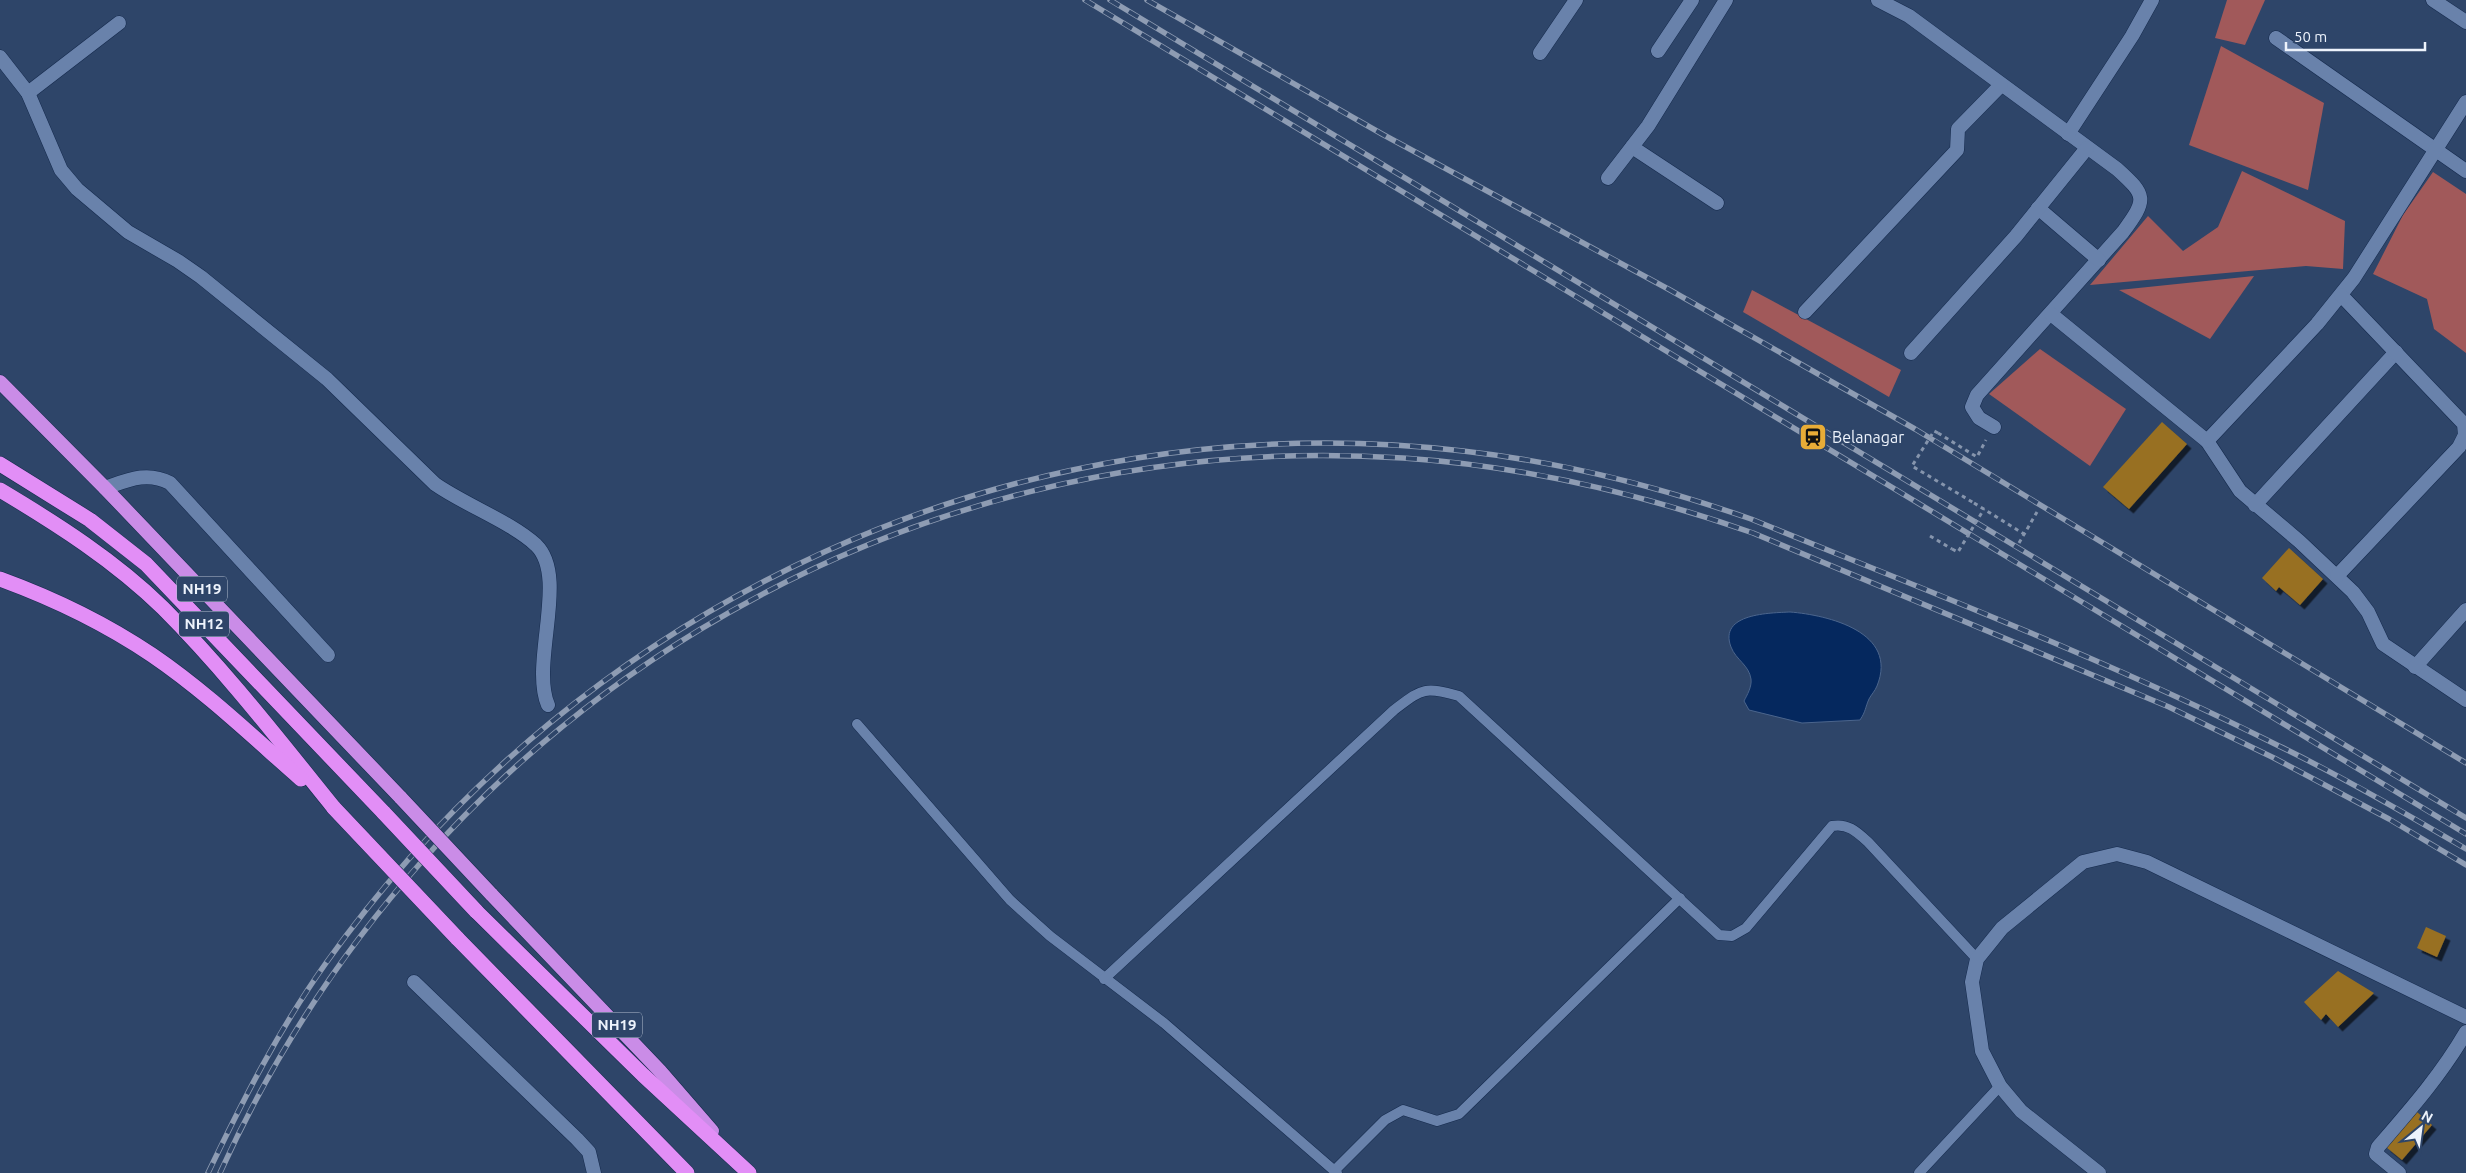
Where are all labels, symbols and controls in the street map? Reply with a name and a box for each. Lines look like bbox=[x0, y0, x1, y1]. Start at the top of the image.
scale bar bbox=[2286, 20, 2425, 52]
text: 50 m bbox=[2294, 28, 2327, 45]
station icon: Belanagar bbox=[1798, 422, 1828, 452]
place label: Belanagar bbox=[1832, 428, 1904, 446]
road number: NH19 bbox=[177, 576, 227, 602]
road number: NH12 bbox=[179, 612, 229, 636]
road number: NH19 bbox=[592, 1012, 642, 1038]
north arrow bbox=[2396, 1103, 2446, 1153]
text: N bbox=[2419, 1107, 2436, 1126]

